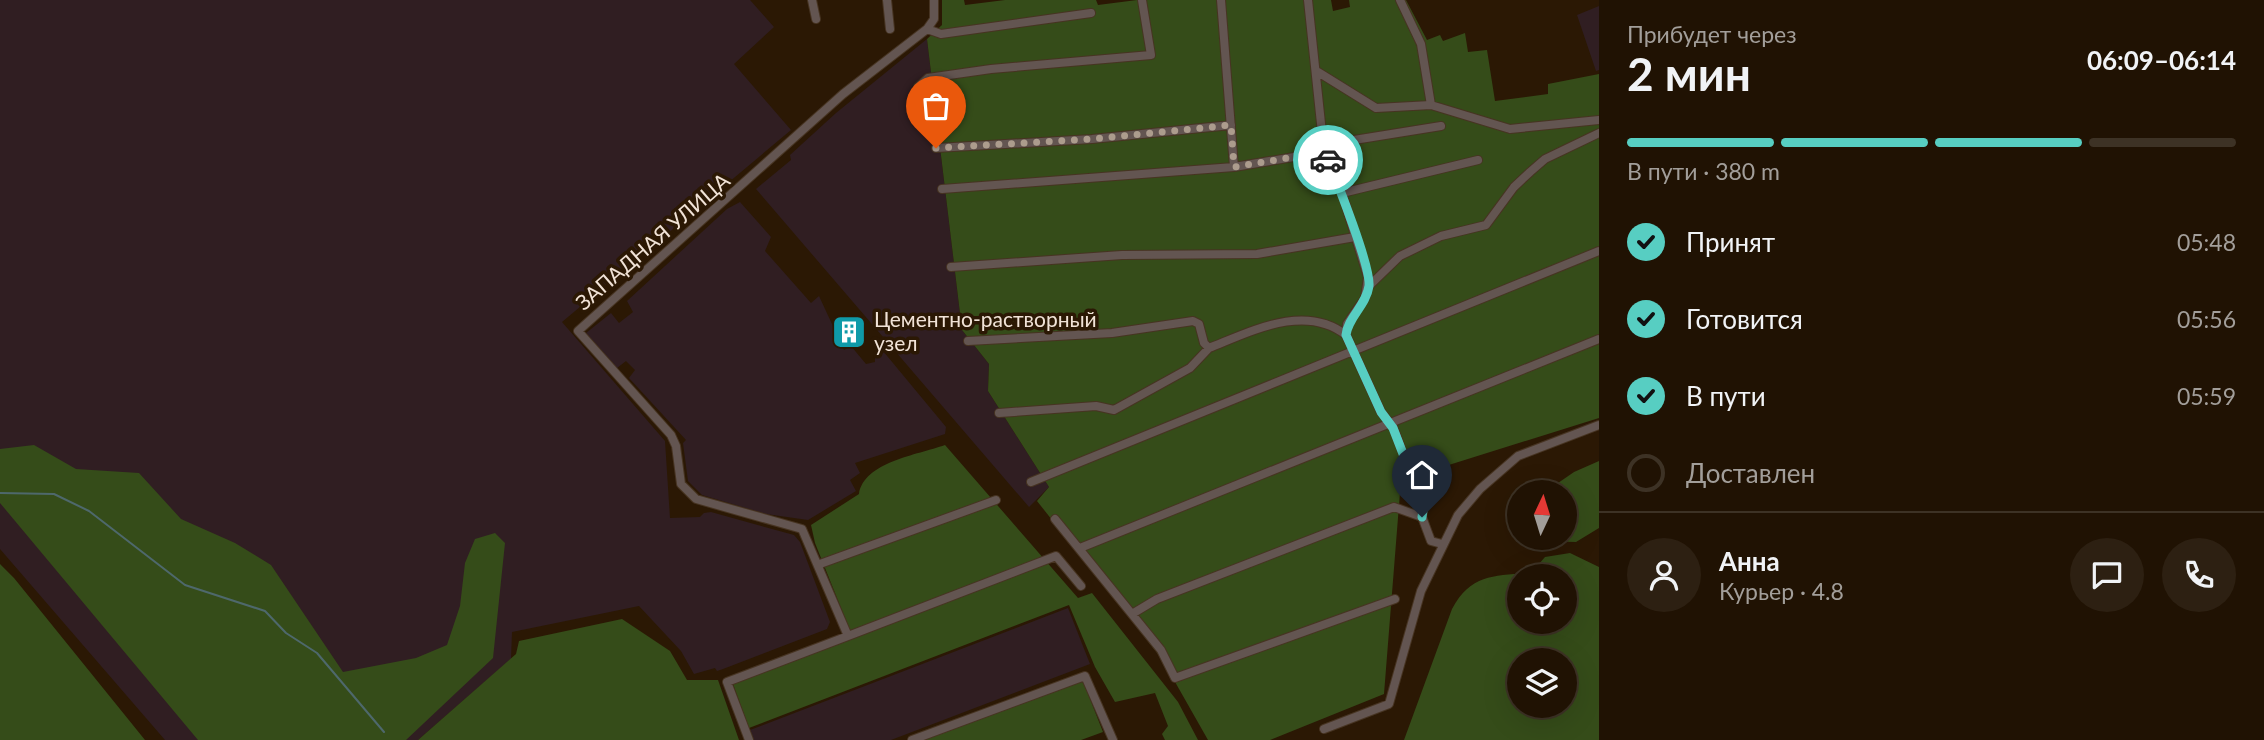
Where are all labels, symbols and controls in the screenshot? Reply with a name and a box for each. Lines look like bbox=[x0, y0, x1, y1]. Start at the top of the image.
text: Прибудет через bbox=[1627, 20, 1797, 48]
text: 06:09–06:14 bbox=[2087, 44, 2236, 76]
text: 2 мин bbox=[1627, 46, 1751, 101]
pin bbox=[906, 76, 966, 148]
icon: bag bbox=[917, 87, 955, 125]
courier bbox=[1293, 125, 1363, 195]
icon: car bbox=[1309, 141, 1347, 179]
text: В пути · 380 m bbox=[1627, 157, 1780, 185]
street label: ЗАПАДНАЯ УЛИЦА bbox=[570, 167, 735, 315]
icon: check bbox=[1627, 223, 1665, 261]
text: Принят bbox=[1686, 226, 1775, 258]
text: 05:48 bbox=[2177, 228, 2236, 256]
icon: check bbox=[1627, 300, 1665, 338]
text: Готовится bbox=[1686, 303, 1803, 335]
text: 05:56 bbox=[2177, 305, 2236, 333]
place label: Цементно-растворный узел bbox=[874, 306, 1097, 355]
building icon: Цементно-растворный узел bbox=[830, 313, 868, 351]
icon: check bbox=[1627, 377, 1665, 415]
text: В пути bbox=[1686, 380, 1766, 412]
text: 05:59 bbox=[2177, 382, 2236, 410]
pin bbox=[1392, 445, 1452, 517]
icon: home bbox=[1403, 456, 1441, 494]
text: Доставлен bbox=[1686, 457, 1815, 489]
north arrow bbox=[1507, 480, 1577, 550]
map controls bbox=[1507, 480, 1577, 718]
button: person bbox=[1627, 538, 1701, 612]
button: chat bbox=[2070, 538, 2144, 612]
button: phone bbox=[2162, 538, 2236, 612]
text: Анна bbox=[1719, 545, 1780, 577]
button: locate bbox=[1507, 564, 1577, 634]
text: Курьер · 4.8 bbox=[1719, 577, 1844, 605]
button: layers bbox=[1507, 648, 1577, 718]

